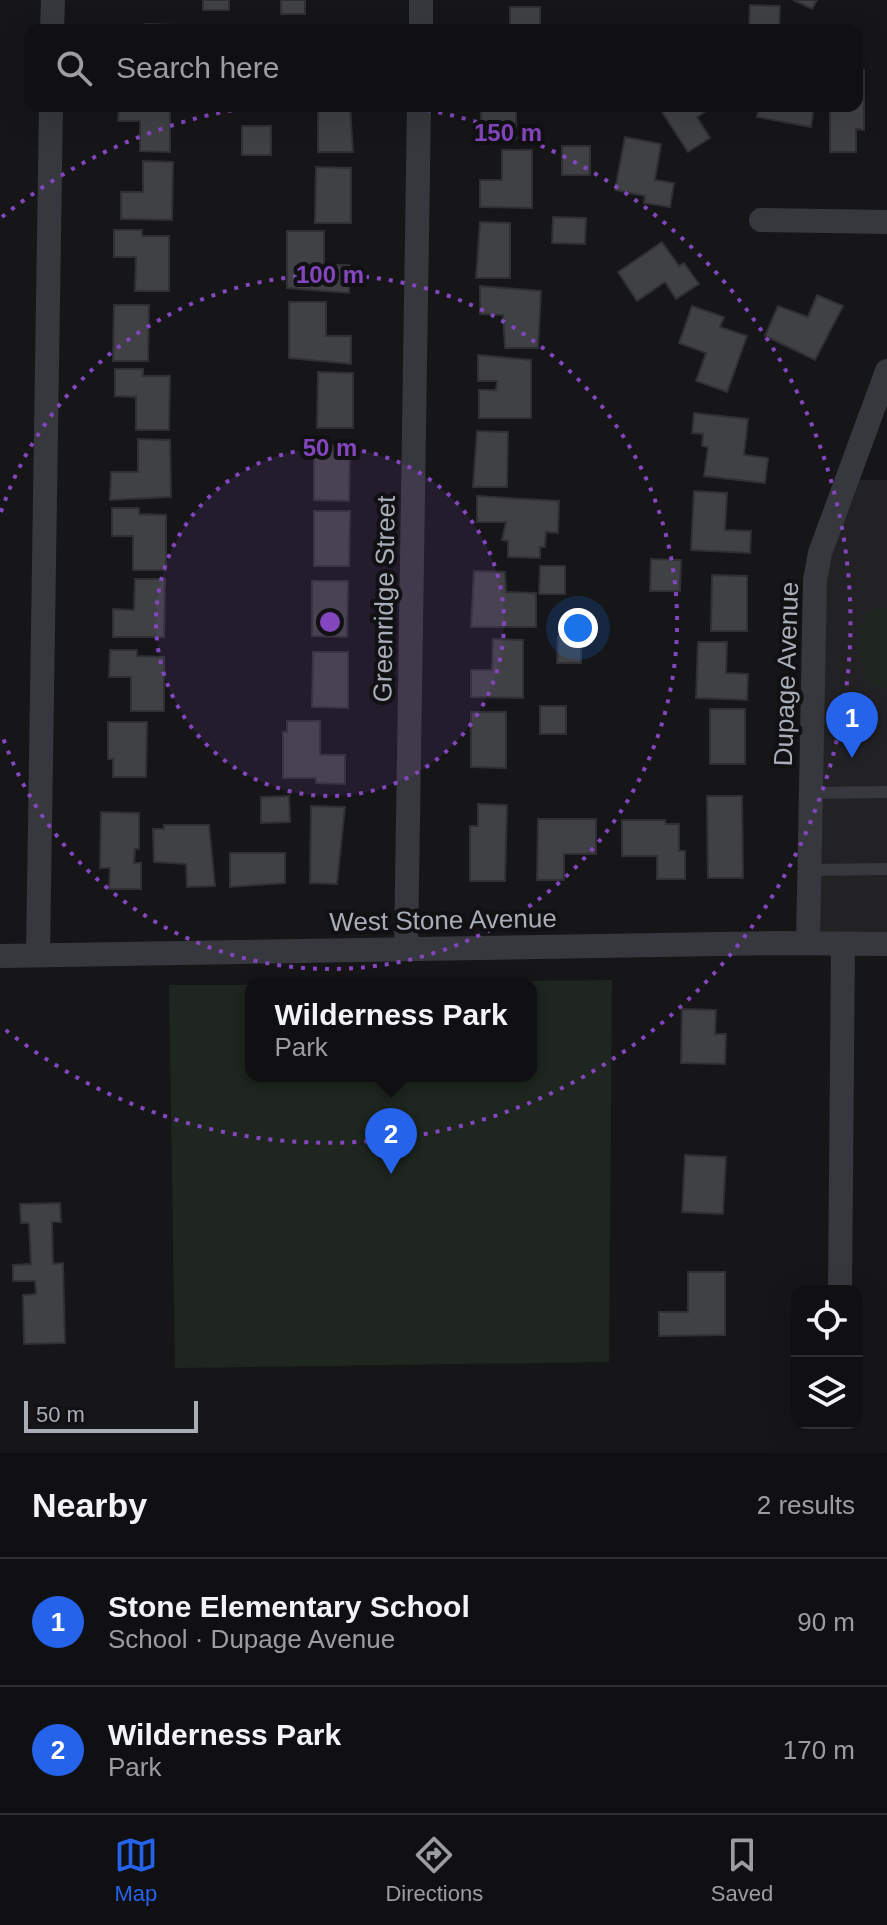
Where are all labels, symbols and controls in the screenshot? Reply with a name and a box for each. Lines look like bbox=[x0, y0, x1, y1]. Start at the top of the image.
search box bbox=[24, 24, 863, 112]
icon: search bbox=[52, 46, 96, 90]
text: Search here bbox=[116, 51, 279, 84]
text: 150 m bbox=[474, 119, 542, 146]
text: 100 m bbox=[296, 261, 364, 288]
text: 50 m bbox=[303, 434, 357, 461]
street label: Greenridge Street bbox=[367, 495, 401, 703]
street label: Dupage Avenue bbox=[768, 581, 804, 767]
centre of rings bbox=[316, 608, 344, 636]
your location bbox=[558, 608, 598, 648]
pin: 1 bbox=[826, 692, 878, 758]
street label: West Stone Avenue bbox=[329, 903, 557, 937]
popup bbox=[245, 978, 537, 1082]
text: Wilderness Park bbox=[274, 998, 508, 1031]
text: Park bbox=[274, 1032, 328, 1062]
pin: 2 bbox=[365, 1108, 417, 1174]
map controls bbox=[791, 1285, 863, 1429]
button: locate bbox=[791, 1285, 863, 1357]
button: layers bbox=[791, 1357, 863, 1429]
scale bar bbox=[24, 1397, 198, 1433]
text: 50 m bbox=[36, 1402, 85, 1427]
text: Nearby bbox=[32, 1486, 147, 1524]
text: 2 results bbox=[757, 1490, 855, 1520]
text: Stone Elementary School bbox=[108, 1590, 470, 1623]
text: 1 bbox=[51, 1607, 65, 1637]
text: 90 m bbox=[797, 1607, 855, 1637]
text: School · Dupage Avenue bbox=[108, 1624, 395, 1654]
text: Wilderness Park bbox=[108, 1718, 341, 1751]
text: 2 bbox=[51, 1735, 65, 1765]
text: 170 m bbox=[783, 1735, 855, 1765]
text: Park bbox=[108, 1752, 161, 1782]
tab: Map bbox=[114, 1833, 158, 1907]
tab: Directions bbox=[385, 1833, 483, 1907]
tab: Saved bbox=[711, 1833, 773, 1907]

